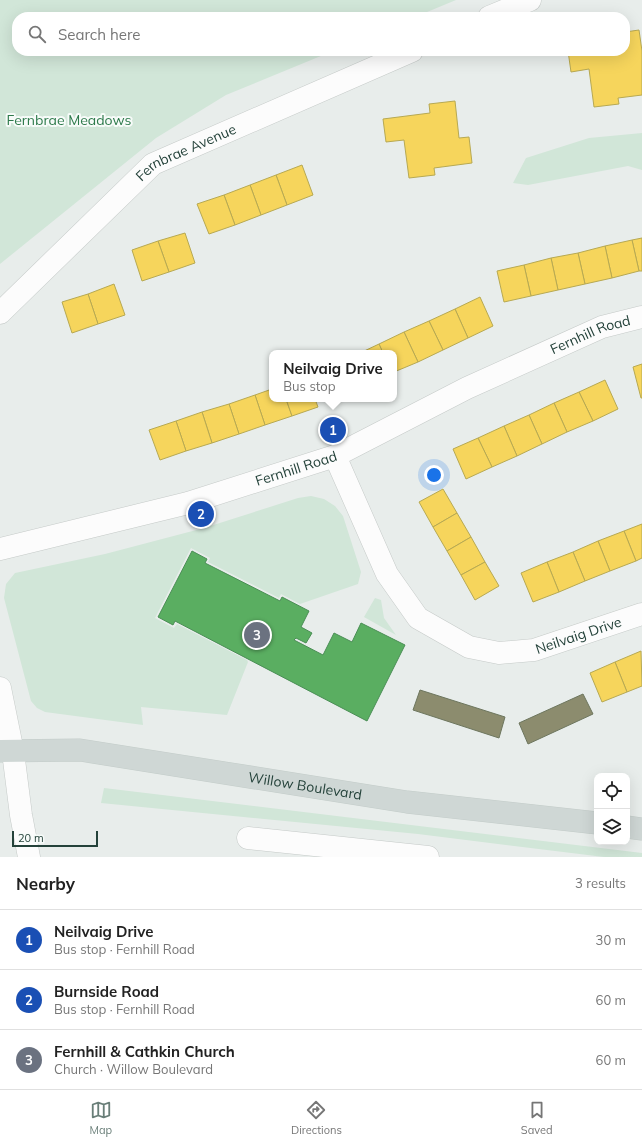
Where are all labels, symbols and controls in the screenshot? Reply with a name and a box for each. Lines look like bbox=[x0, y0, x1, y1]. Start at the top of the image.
search box bbox=[12, 12, 630, 56]
icon: search bbox=[26, 23, 48, 45]
text: Search here bbox=[58, 25, 140, 44]
park label: Fernbrae Meadows bbox=[7, 111, 131, 129]
street label: Fernbrae Avenue bbox=[132, 120, 239, 185]
street label: Fernhill Road bbox=[547, 311, 632, 358]
popup bbox=[269, 350, 397, 402]
text: Neilvaig Drive bbox=[283, 359, 383, 378]
text: Bus stop bbox=[283, 378, 336, 394]
pin: 1 bbox=[320, 415, 346, 445]
street label: Fernhill Road bbox=[253, 447, 339, 490]
your location bbox=[424, 465, 444, 485]
pin: 2 bbox=[188, 499, 214, 529]
street label: Neilvaig Drive bbox=[533, 612, 624, 658]
pin: 3 bbox=[244, 620, 270, 650]
street label: Willow Boulevard bbox=[247, 768, 363, 804]
map controls bbox=[594, 773, 630, 845]
button: locate bbox=[594, 773, 630, 809]
button: layers bbox=[594, 809, 630, 845]
scale bar bbox=[12, 829, 98, 848]
text: 20 m bbox=[18, 831, 44, 845]
text: Nearby bbox=[16, 873, 75, 894]
text: 3 results bbox=[575, 875, 626, 891]
text: Neilvaig Drive bbox=[54, 922, 154, 941]
text: 1 bbox=[25, 932, 33, 948]
text: 30 m bbox=[596, 932, 626, 948]
text: Bus stop · Fernhill Road bbox=[54, 941, 195, 957]
text: Burnside Road bbox=[54, 982, 159, 1001]
text: 2 bbox=[25, 992, 33, 1008]
text: 60 m bbox=[596, 992, 626, 1008]
text: Bus stop · Fernhill Road bbox=[54, 1001, 195, 1017]
text: Fernhill & Cathkin Church bbox=[54, 1042, 235, 1061]
text: 3 bbox=[25, 1052, 33, 1068]
text: 60 m bbox=[596, 1052, 626, 1068]
text: Church · Willow Boulevard bbox=[54, 1061, 213, 1077]
tab: Map bbox=[89, 1099, 112, 1137]
tab: Directions bbox=[291, 1099, 342, 1137]
tab: Saved bbox=[521, 1099, 553, 1137]

